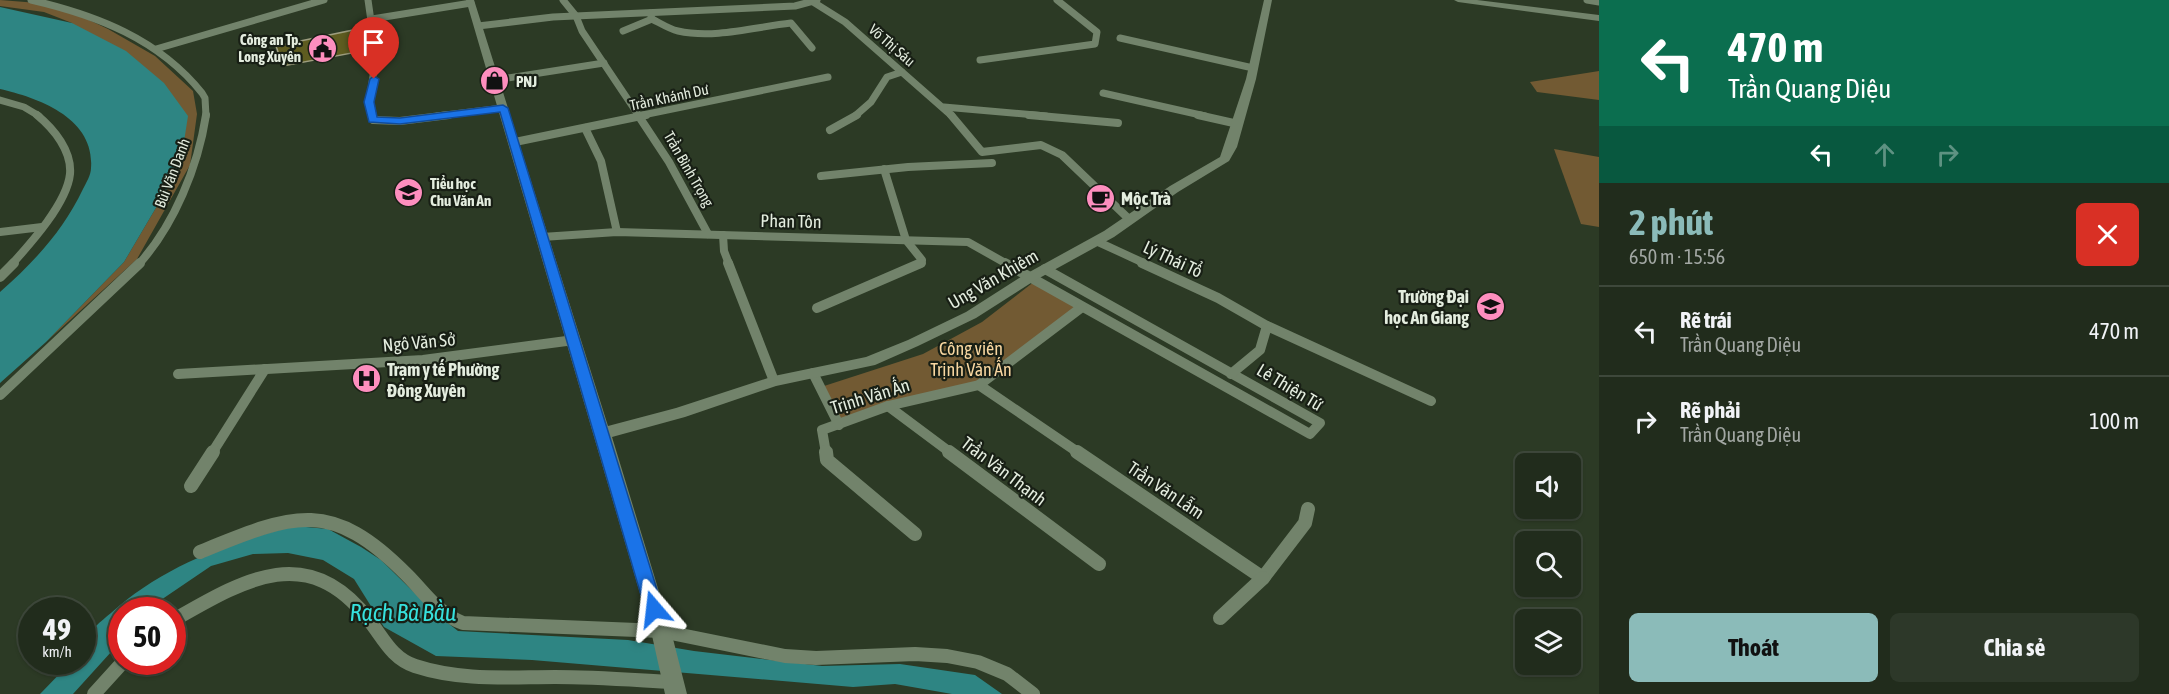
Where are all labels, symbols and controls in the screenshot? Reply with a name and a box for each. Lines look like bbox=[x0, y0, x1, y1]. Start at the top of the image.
pin bbox=[348, 17, 399, 79]
street label: Võ Thị Sáu bbox=[865, 20, 919, 70]
text: 470 m bbox=[1728, 23, 1823, 71]
icon: left bbox=[1629, 24, 1707, 102]
icon: arrive bbox=[357, 26, 390, 59]
place label: Công an Tp. Long Xuyên bbox=[238, 31, 301, 65]
public building icon: Công an Tp. Long Xuyên bbox=[306, 32, 338, 64]
shop icon: PNJ bbox=[479, 65, 511, 97]
place label: PNJ bbox=[516, 73, 537, 90]
text: Trần Quang Diệu bbox=[1728, 73, 1891, 104]
street label: Trần Khánh Dư bbox=[628, 80, 711, 114]
street label: Trần Bình Trọng bbox=[661, 128, 718, 210]
street label: Bùi Văn Danh bbox=[151, 136, 193, 210]
icon: left bbox=[1805, 138, 1838, 171]
icon: ahead bbox=[1868, 138, 1901, 171]
icon: right bbox=[1931, 138, 1964, 171]
place label: Tiểu học Chu Văn An bbox=[430, 175, 491, 209]
school or university icon: Tiểu học Chu Văn An bbox=[393, 176, 425, 208]
cafe icon: Mộc Trà bbox=[1084, 182, 1116, 214]
place label: Mộc Trà bbox=[1121, 188, 1171, 209]
text: 2 phút bbox=[1629, 201, 1713, 243]
button: close bbox=[2076, 203, 2139, 266]
street label: Phan Tôn bbox=[760, 210, 822, 232]
street label: Lý Thái Tổ bbox=[1140, 235, 1206, 282]
street label: Ung Văn Khiêm bbox=[944, 245, 1042, 313]
text: 650 m · 15:56 bbox=[1629, 245, 1725, 268]
place label: Trường Đại học An Giang bbox=[1384, 286, 1469, 328]
school or university icon: Trường Đại học An Giang bbox=[1474, 290, 1506, 322]
text: Rẽ trái bbox=[1680, 307, 1732, 333]
icon: left bbox=[1629, 315, 1662, 348]
text: 470 m bbox=[2089, 318, 2139, 344]
street label: Ngô Văn Sở bbox=[382, 328, 457, 356]
text: Trần Quang Diệu bbox=[1680, 333, 1801, 356]
park label: Công viên Trịnh Văn Ấn bbox=[930, 338, 1012, 380]
place label: Trạm y tế Phường Đông Xuyên bbox=[387, 359, 500, 401]
street label: Lê Thiện Tứ bbox=[1253, 359, 1327, 415]
hospital icon: Trạm y tế Phường Đông Xuyên bbox=[350, 363, 382, 395]
street label: Trịnh Văn Ấn bbox=[827, 372, 912, 418]
text: Rẽ phải bbox=[1680, 397, 1740, 423]
icon: right bbox=[1629, 405, 1662, 438]
text: 100 m bbox=[2089, 408, 2139, 434]
text: Trần Quang Diệu bbox=[1680, 423, 1801, 446]
street label: Trần Văn Thạnh bbox=[957, 431, 1051, 510]
map controls bbox=[1515, 453, 1581, 675]
button: sound bbox=[1515, 453, 1581, 519]
street label: Trần Văn Lẫm bbox=[1124, 456, 1209, 523]
button: search bbox=[1515, 531, 1581, 597]
position arrow bbox=[622, 577, 686, 641]
speed limit sign: 50 bbox=[108, 597, 186, 675]
water label: Rạch Bà Bầu bbox=[350, 599, 457, 626]
button: layers bbox=[1515, 609, 1581, 675]
text: 49 bbox=[43, 612, 71, 646]
button: Thoát bbox=[1629, 613, 1878, 682]
button: Chia sẻ bbox=[1890, 613, 2139, 682]
text: km/h bbox=[42, 643, 72, 660]

